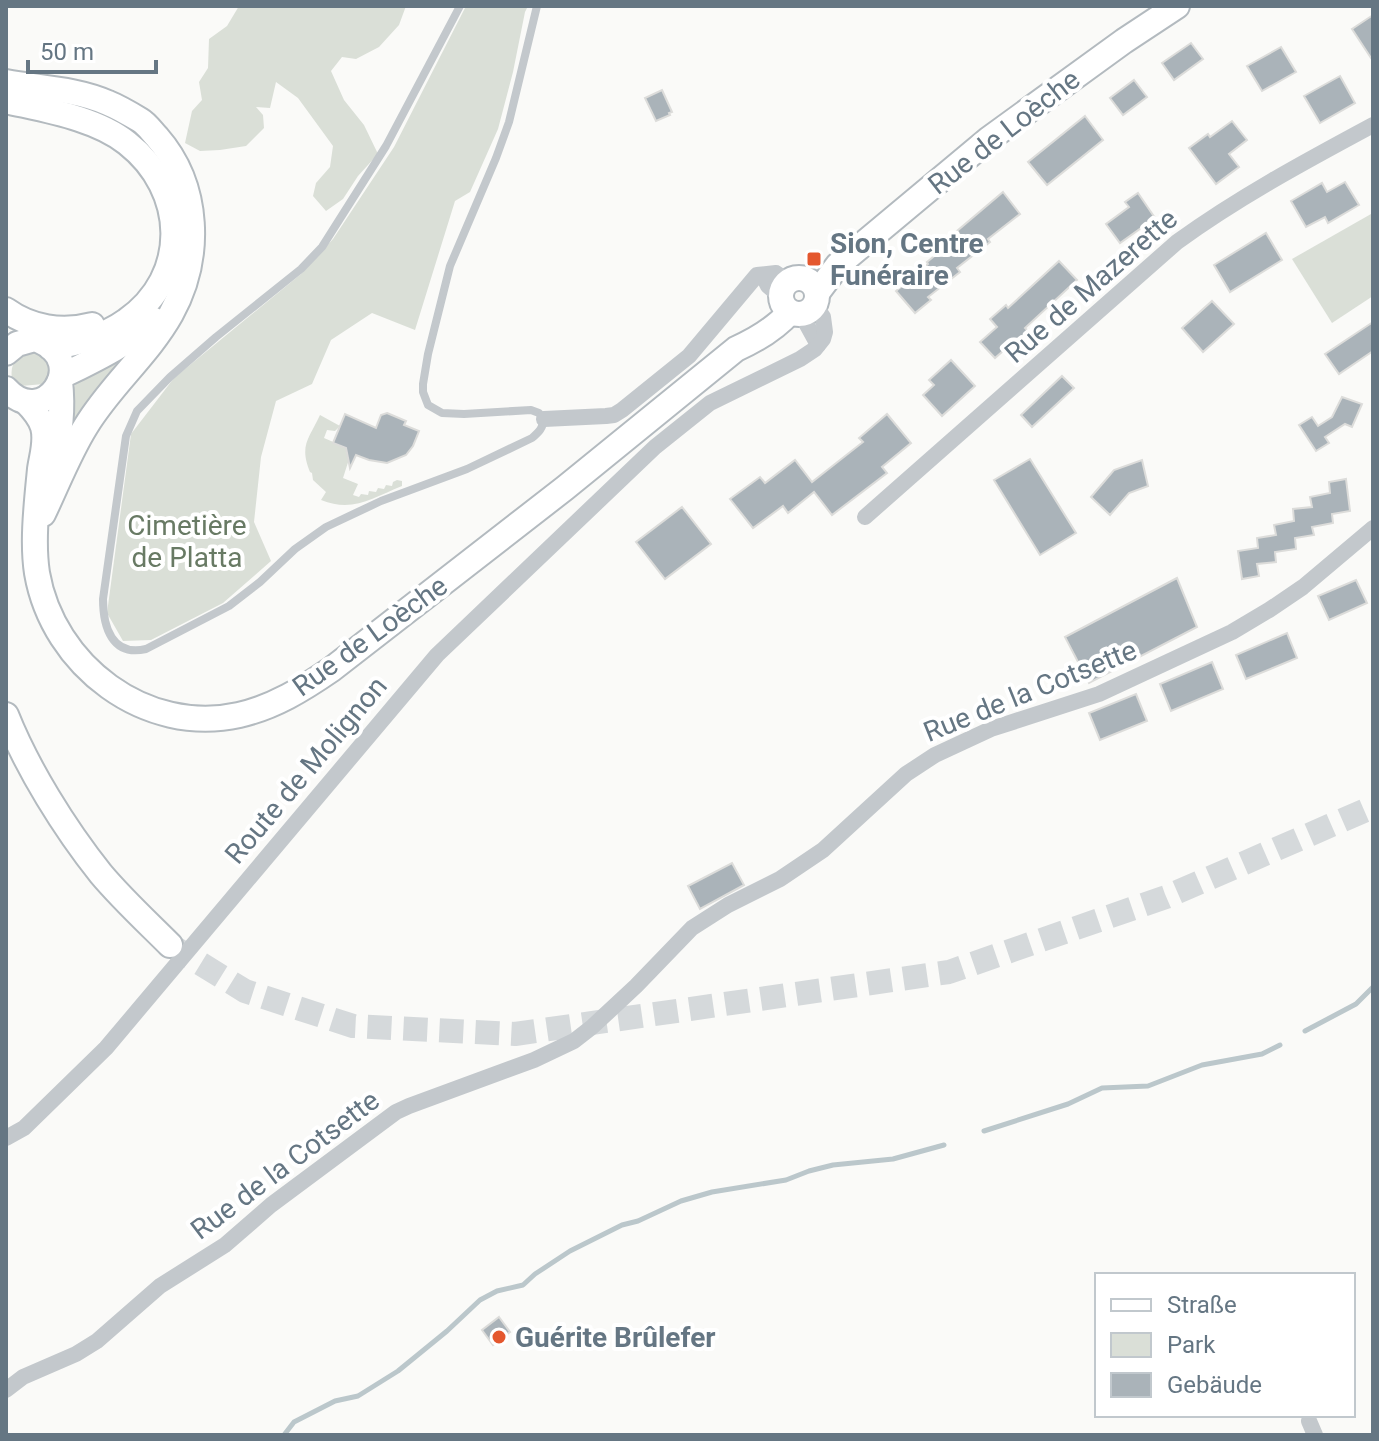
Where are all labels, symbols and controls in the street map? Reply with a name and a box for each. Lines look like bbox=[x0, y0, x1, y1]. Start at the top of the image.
scale bar bbox=[28, 24, 156, 74]
text: 50 m bbox=[40, 38, 94, 66]
street label: Rue de Loèche bbox=[922, 63, 1086, 201]
street label: Rue de Mazerette bbox=[998, 202, 1184, 370]
place label: Sion, Centre Funéraire bbox=[830, 227, 984, 292]
marker: Sion, Centre Funéraire bbox=[805, 250, 823, 268]
park label: Cimetière de Platta bbox=[127, 509, 247, 574]
street label: Rue de Loèche bbox=[286, 569, 454, 703]
street label: Rue de la Cotsette bbox=[919, 633, 1141, 749]
street label: Route de Molignon bbox=[218, 670, 394, 870]
street label: Rue de la Cotsette bbox=[184, 1084, 386, 1246]
legend bbox=[1095, 1273, 1355, 1417]
text: Straße bbox=[1167, 1291, 1237, 1319]
place label: Guérite Brûlefer bbox=[515, 1321, 716, 1354]
marker: Guérite Brûlefer bbox=[490, 1328, 508, 1346]
text: Park bbox=[1167, 1331, 1216, 1359]
text: Gebäude bbox=[1167, 1371, 1262, 1399]

